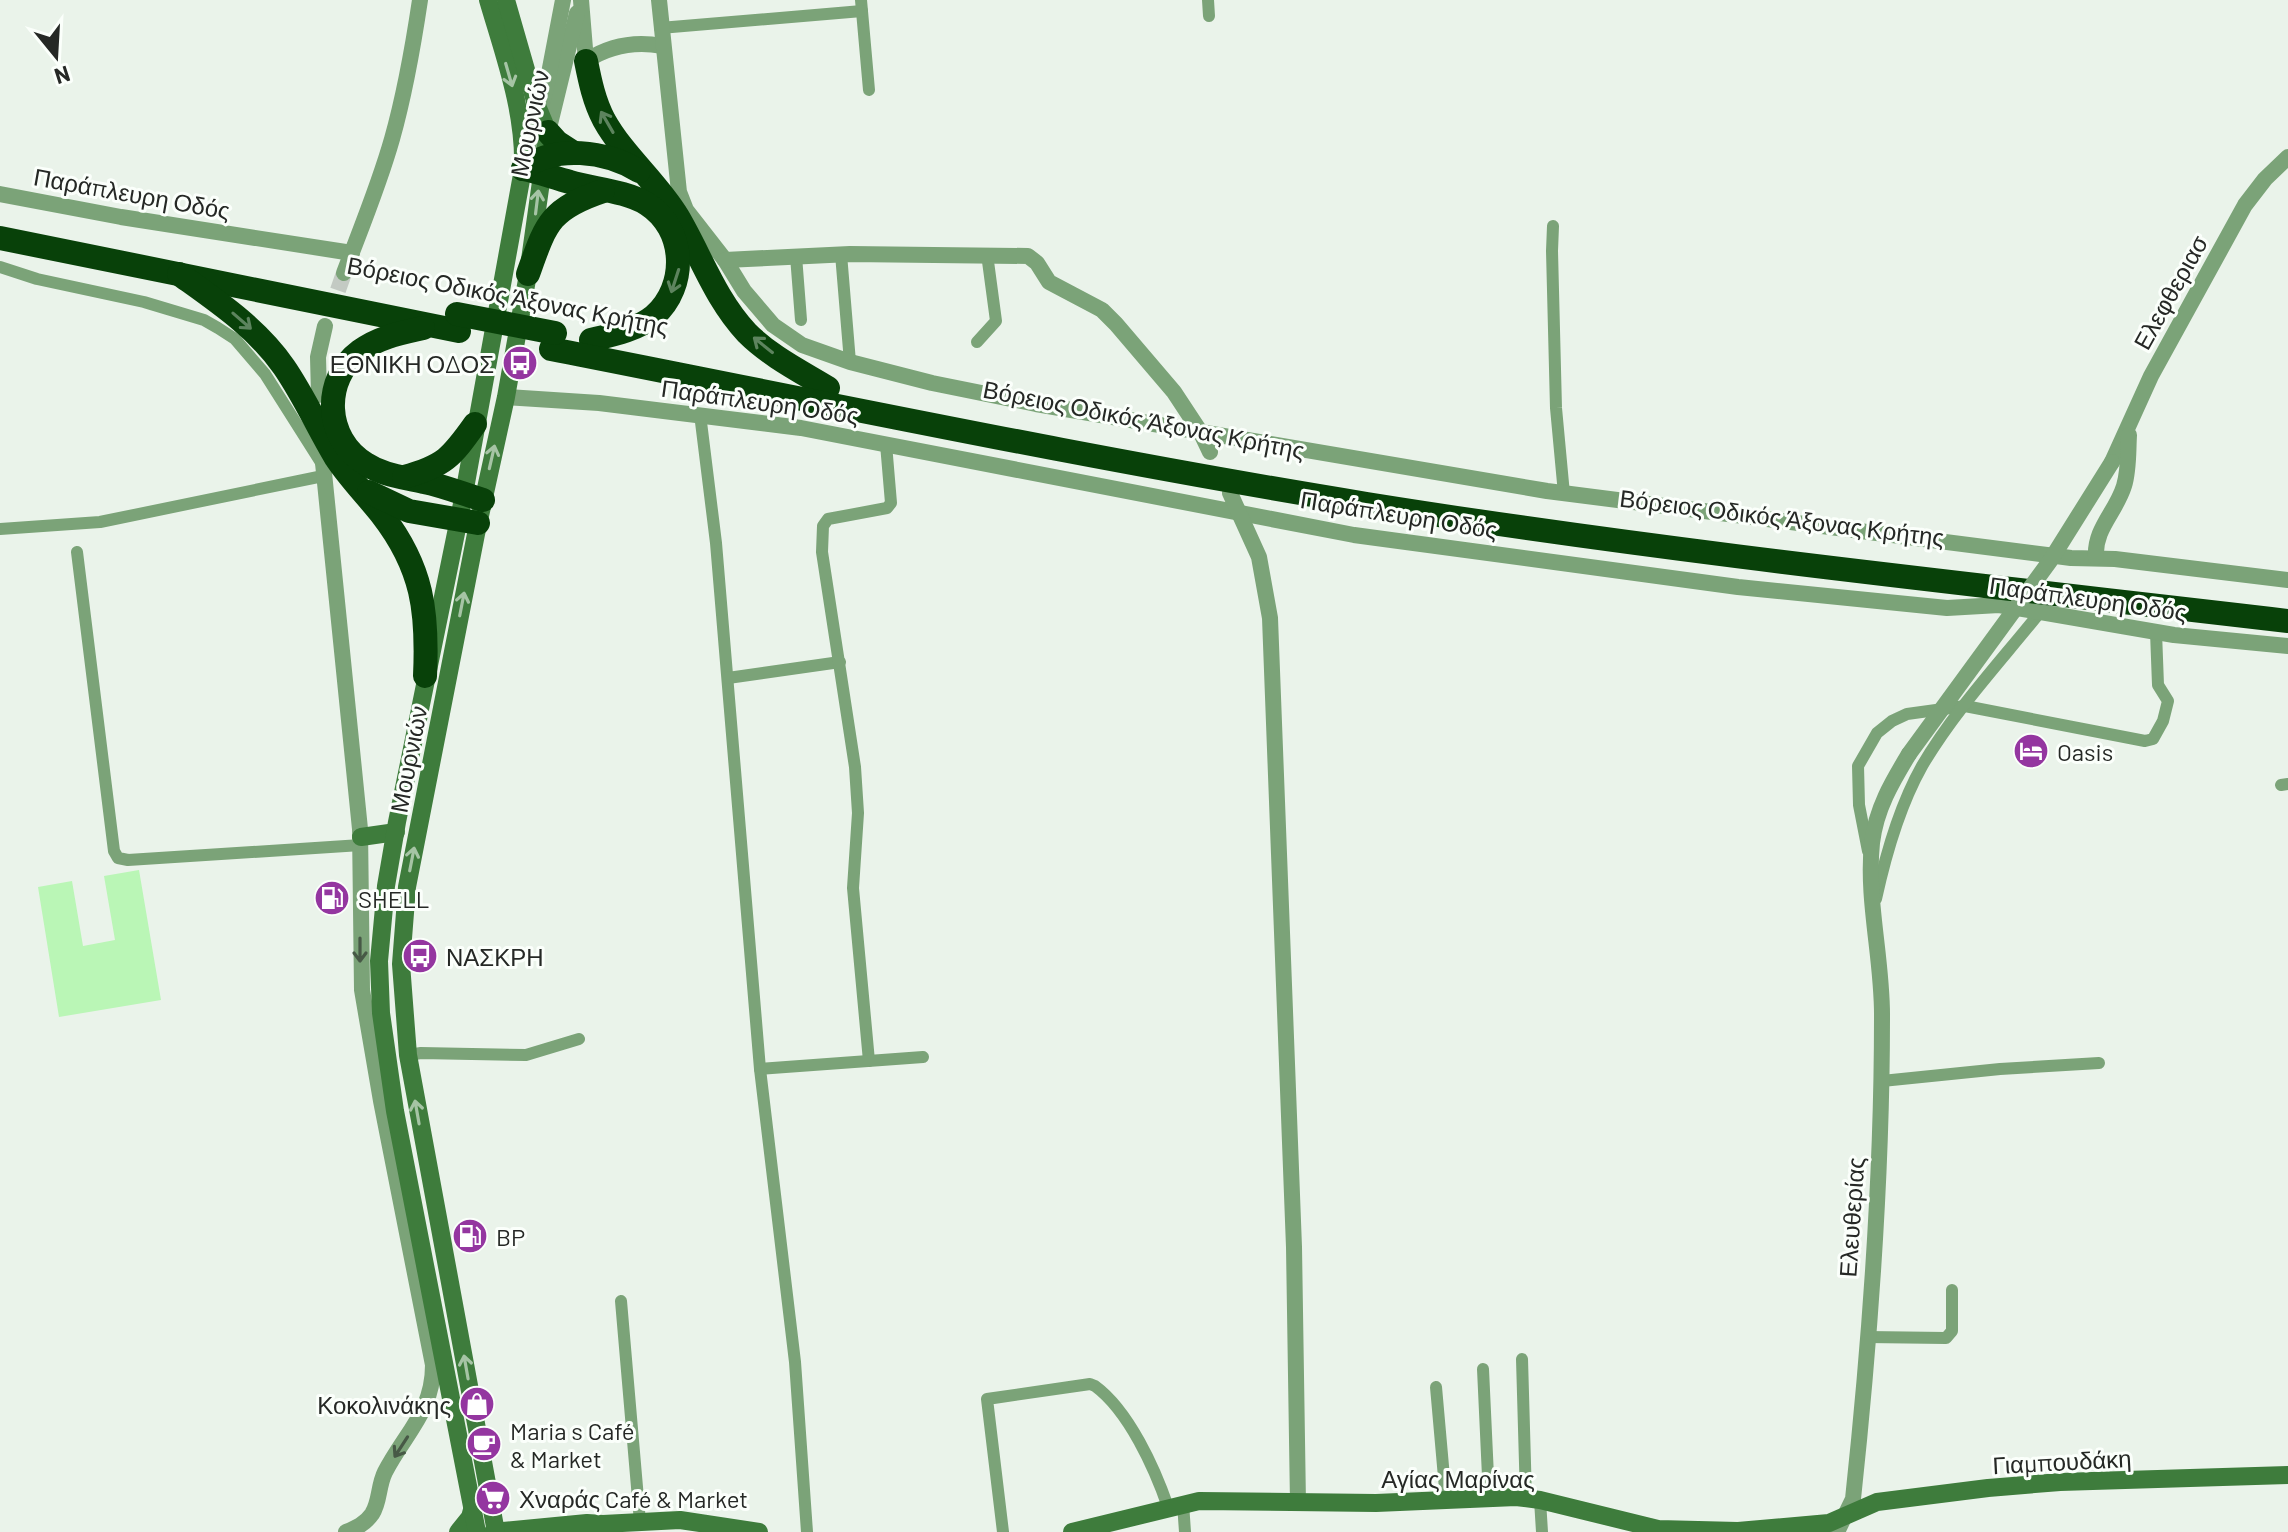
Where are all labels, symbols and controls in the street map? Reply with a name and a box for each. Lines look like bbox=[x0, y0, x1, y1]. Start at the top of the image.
north arrow bbox=[16, 16, 96, 96]
text: N bbox=[52, 61, 73, 91]
one-way arrow bbox=[503, 61, 518, 87]
street label: Μουρνιών bbox=[504, 67, 554, 179]
one-way arrow bbox=[599, 111, 615, 134]
street label: Παράπλευρη Οδός bbox=[32, 161, 232, 225]
one-way arrow bbox=[530, 189, 545, 215]
street label: Ελεφθεριασ bbox=[2127, 230, 2213, 354]
street label: Βόρειος Οδικός Άξονας Κρήτης bbox=[345, 250, 671, 340]
one-way arrow bbox=[667, 267, 682, 293]
one-way arrow bbox=[231, 312, 251, 330]
one-way arrow bbox=[752, 337, 773, 355]
bus stop icon: ΕΘΝΙΚΗ ΟΔΟΣ bbox=[501, 344, 539, 382]
place label: ΕΘΝΙΚΗ ΟΔΟΣ bbox=[330, 349, 494, 378]
street label: Παράπλευρη Οδός bbox=[660, 373, 860, 429]
street label: Βόρειος Οδικός Άξονας Κρήτης bbox=[981, 374, 1307, 464]
one-way arrow bbox=[485, 445, 500, 471]
street label: Βόρειος Οδικός Άξονας Κρήτης bbox=[1618, 483, 1946, 551]
street label: Παράπλευρη Οδός bbox=[1299, 484, 1499, 544]
street label: Παράπλευρη Οδός bbox=[1988, 570, 2188, 626]
one-way arrow bbox=[456, 592, 471, 617]
street label: Μουρνιών bbox=[383, 703, 433, 815]
hotel icon: Oasis bbox=[2012, 732, 2050, 770]
place label: Oasis bbox=[2057, 737, 2113, 766]
one-way arrow bbox=[406, 847, 421, 872]
fuel station icon: SHELL bbox=[313, 879, 351, 917]
place label: SHELL bbox=[358, 884, 430, 913]
one-way arrow bbox=[352, 936, 368, 963]
bus stop icon: ΝΑΣΚΡΗ bbox=[401, 937, 439, 975]
place label: ΝΑΣΚΡΗ bbox=[446, 942, 544, 971]
one-way arrow bbox=[409, 1100, 424, 1125]
street label: Ελευθερίας bbox=[1832, 1156, 1870, 1278]
fuel station icon: BP bbox=[451, 1217, 489, 1255]
place label: BP bbox=[496, 1222, 525, 1251]
one-way arrow bbox=[458, 1355, 473, 1380]
shop icon: Κοκολινάκης bbox=[458, 1385, 496, 1423]
place label: Κοκολινάκης bbox=[317, 1390, 451, 1419]
place label: Maria s Café & Market bbox=[510, 1416, 634, 1473]
cafe icon: Maria s Café & Market bbox=[465, 1425, 503, 1463]
one-way arrow bbox=[393, 1436, 410, 1458]
street label: Γιαμπουδάκη bbox=[1992, 1443, 2132, 1479]
street label: Αγίας Μαρίνας bbox=[1381, 1464, 1535, 1493]
supermarket icon: Χναράς Café & Market bbox=[474, 1479, 512, 1517]
place label: Χναράς Café & Market bbox=[519, 1484, 748, 1513]

